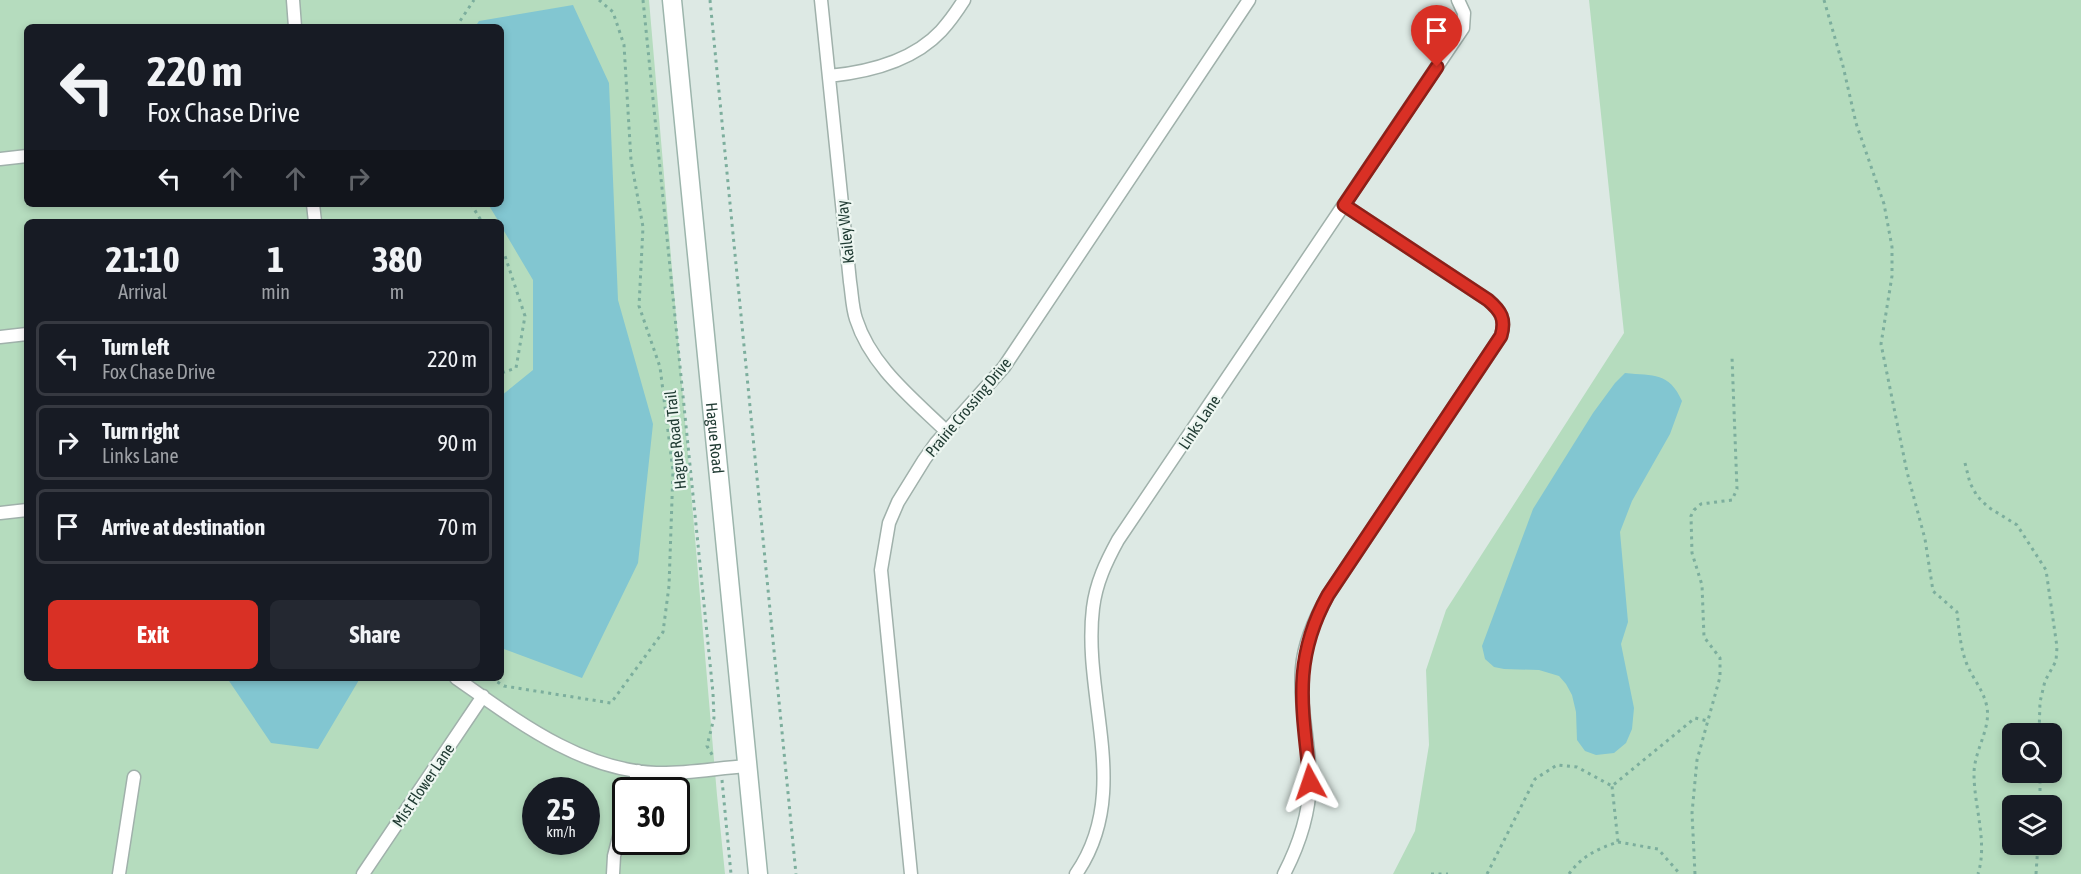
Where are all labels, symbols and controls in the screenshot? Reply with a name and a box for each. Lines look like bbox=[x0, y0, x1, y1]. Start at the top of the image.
pin bbox=[1411, 5, 1462, 67]
icon: arrive bbox=[1420, 14, 1453, 47]
text: 220 m bbox=[147, 47, 242, 95]
icon: left bbox=[48, 48, 126, 126]
text: Fox Chase Drive bbox=[147, 97, 300, 128]
icon: left bbox=[153, 162, 186, 195]
icon: ahead bbox=[216, 162, 249, 195]
icon: ahead bbox=[279, 162, 312, 195]
icon: right bbox=[342, 162, 375, 195]
street label: Kailey Way bbox=[833, 199, 858, 265]
text: 21:10 bbox=[106, 238, 180, 280]
text: 1 bbox=[267, 238, 284, 280]
text: 380 bbox=[372, 238, 422, 280]
text: Arrival bbox=[118, 280, 167, 303]
text: min bbox=[261, 280, 290, 303]
text: m bbox=[390, 280, 404, 303]
text: Turn left bbox=[102, 334, 169, 360]
icon: left bbox=[51, 342, 84, 375]
text: 220 m bbox=[427, 346, 477, 372]
street label: Prairie Crossing Drive bbox=[921, 354, 1015, 461]
text: Fox Chase Drive bbox=[102, 360, 215, 383]
street label: Hague Road Trail bbox=[661, 389, 690, 490]
street label: Links Lane bbox=[1174, 392, 1224, 452]
street label: Hague Road bbox=[703, 401, 728, 474]
text: Turn right bbox=[102, 418, 179, 444]
icon: right bbox=[51, 426, 84, 459]
text: 90 m bbox=[437, 430, 477, 456]
text: Links Lane bbox=[102, 444, 178, 467]
icon: arrive bbox=[51, 510, 84, 543]
text: Arrive at destination bbox=[102, 514, 265, 540]
text: 70 m bbox=[437, 514, 477, 540]
button: Exit bbox=[48, 600, 258, 669]
button: Share bbox=[270, 600, 480, 669]
map controls bbox=[2002, 723, 2062, 855]
button: search bbox=[2002, 723, 2062, 783]
street label: Mist Flower Lane bbox=[388, 740, 458, 830]
position arrow bbox=[1278, 750, 1342, 814]
speed limit sign: 30 bbox=[612, 777, 690, 855]
text: 25 bbox=[547, 792, 575, 826]
button: layers bbox=[2002, 795, 2062, 855]
text: km/h bbox=[546, 823, 576, 840]

